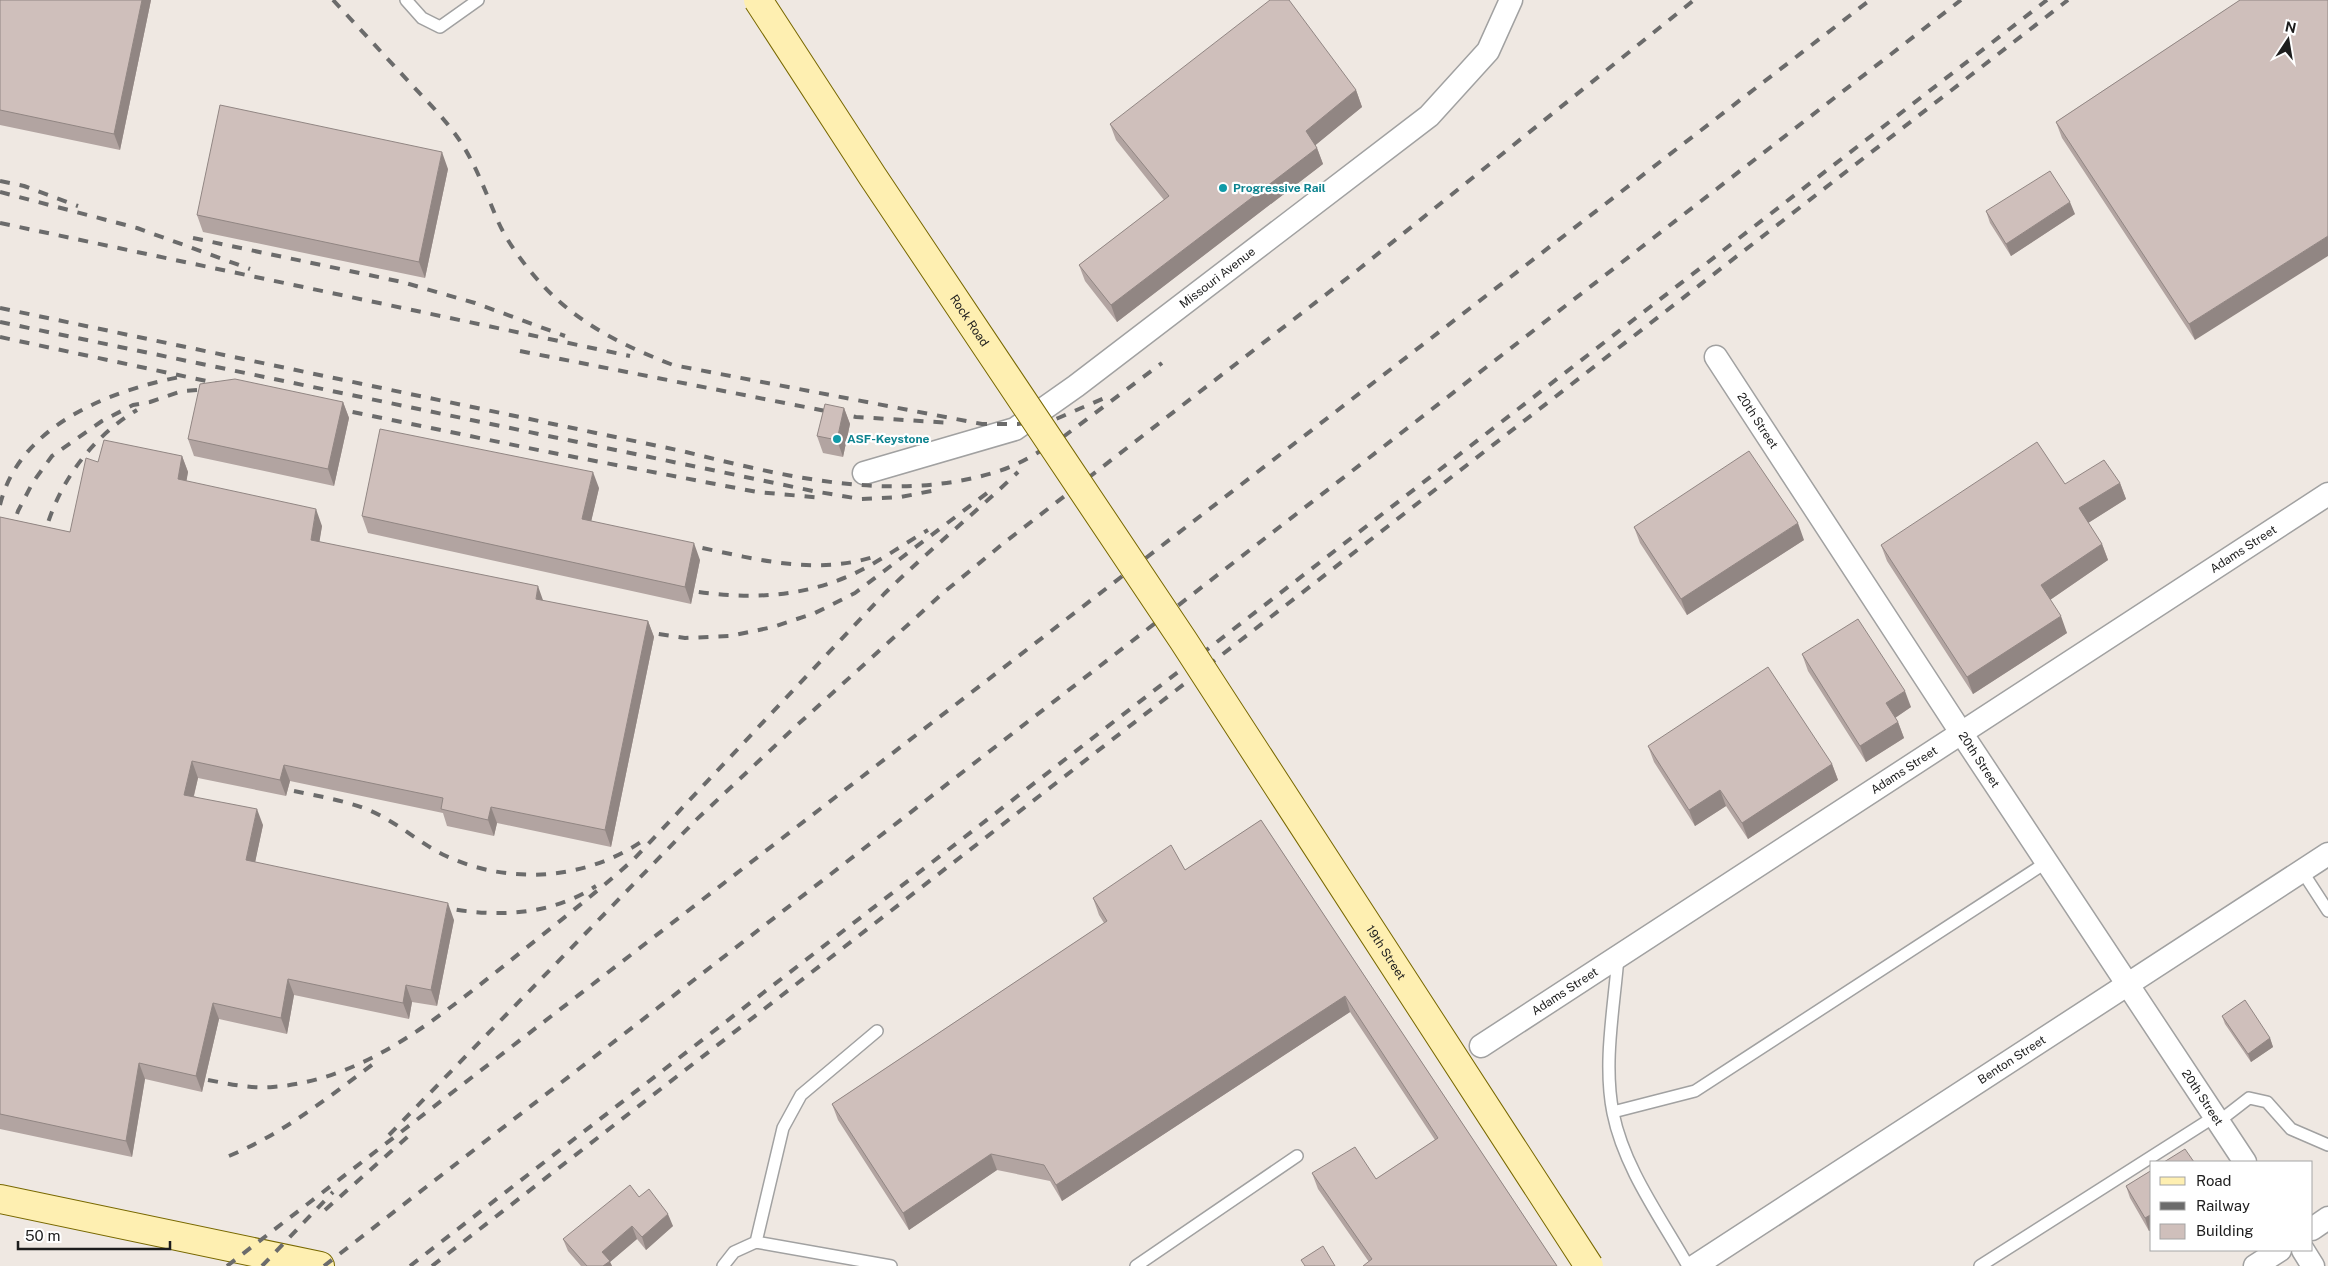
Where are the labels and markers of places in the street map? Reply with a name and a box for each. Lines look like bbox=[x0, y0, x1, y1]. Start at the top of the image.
place label: Progressive Rail bbox=[1233, 181, 1326, 195]
marker: Progressive Rail bbox=[1217, 182, 1229, 194]
place label: ASF-Keystone bbox=[847, 432, 930, 446]
marker: ASF-Keystone bbox=[831, 433, 843, 445]

